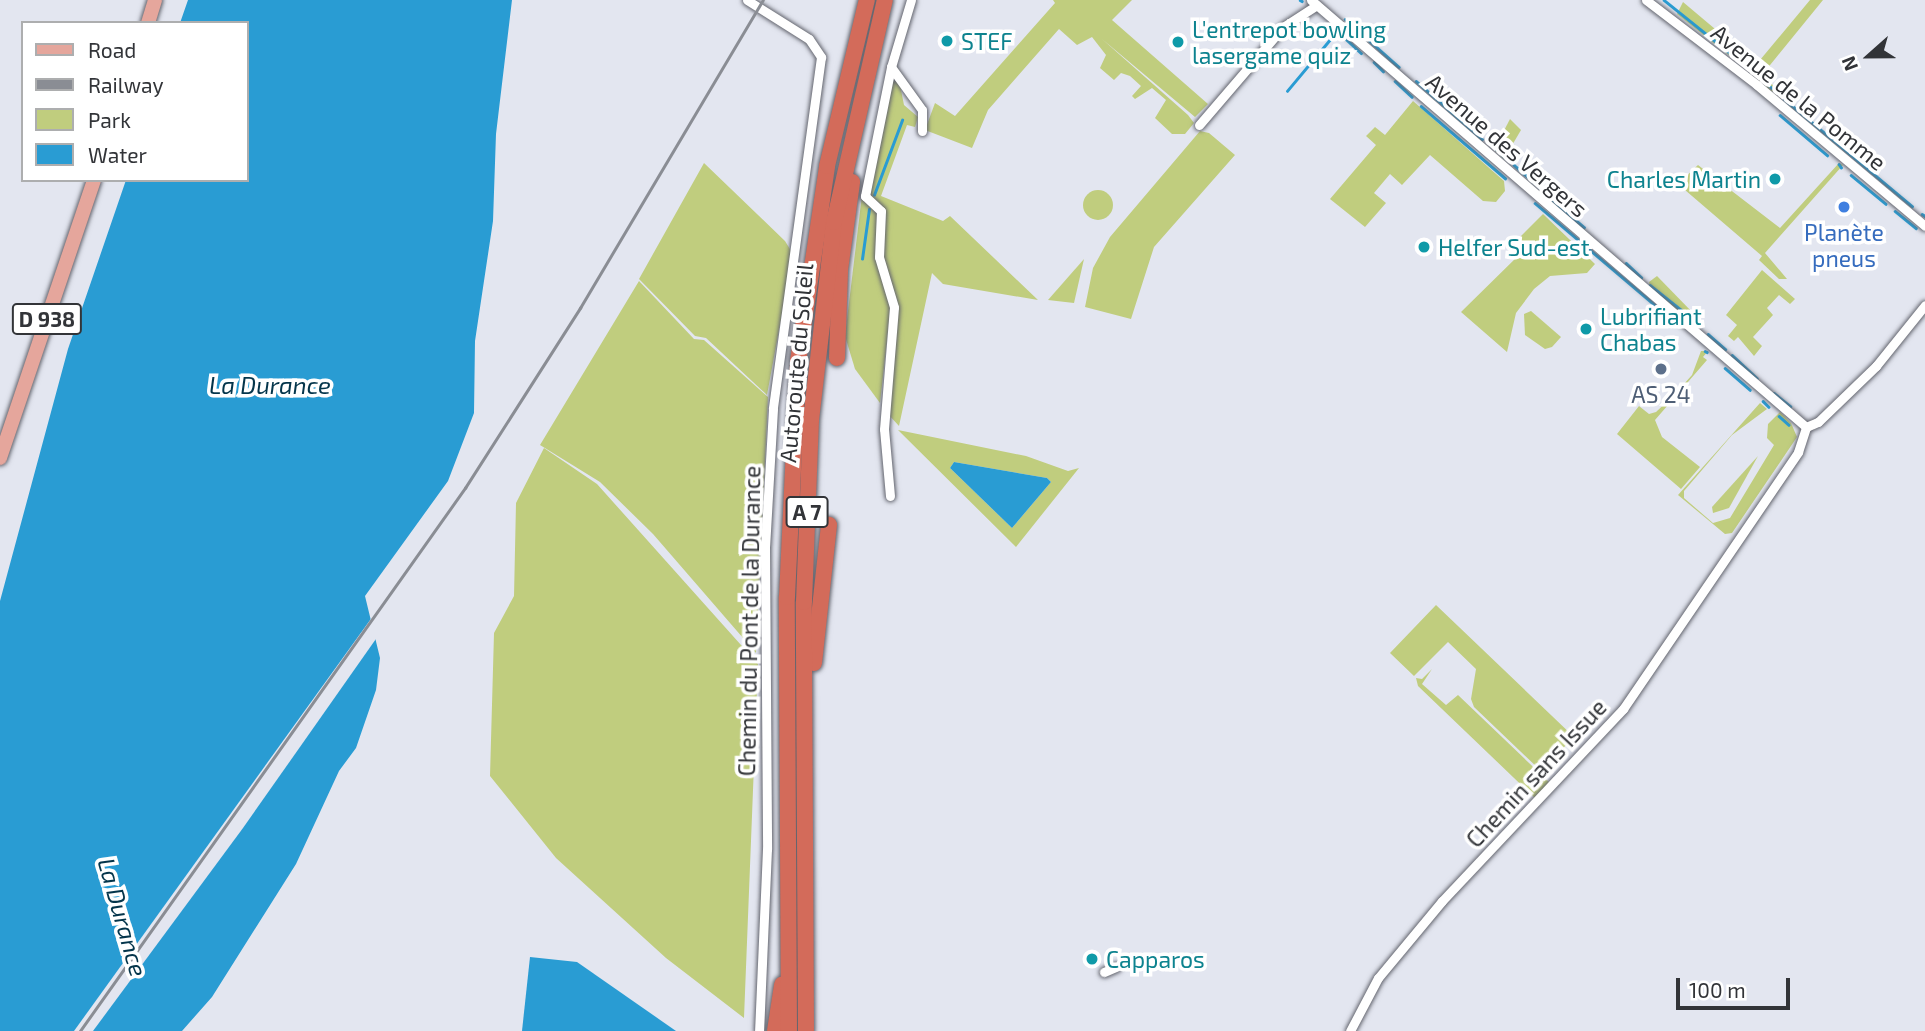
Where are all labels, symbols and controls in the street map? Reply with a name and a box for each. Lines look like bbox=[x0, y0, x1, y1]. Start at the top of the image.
place label: L'entrepot bowling lasergame quiz bbox=[1192, 15, 1386, 69]
street label: Avenue de la Pomme bbox=[1706, 18, 1892, 176]
legend bbox=[21, 21, 248, 182]
north arrow bbox=[1834, 21, 1904, 91]
place label: STEF bbox=[961, 27, 1013, 55]
marker: STEF bbox=[939, 33, 955, 49]
marker: L'entrepot bowling lasergame quiz bbox=[1170, 34, 1186, 50]
text: Road bbox=[88, 37, 136, 62]
text: N bbox=[1836, 53, 1862, 74]
street label: Avenue des Vergers bbox=[1421, 67, 1593, 223]
text: Railway bbox=[88, 72, 164, 97]
text: Park bbox=[88, 107, 131, 132]
text: Water bbox=[88, 142, 147, 167]
place label: Charles Martin bbox=[1607, 165, 1761, 193]
marker: Charles Martin bbox=[1767, 171, 1783, 187]
marker: Planète pneus bbox=[1836, 199, 1852, 215]
place label: Planète pneus bbox=[1804, 218, 1884, 272]
place label: Helfer Sud-est bbox=[1438, 233, 1590, 261]
marker: Helfer Sud-est bbox=[1416, 239, 1432, 255]
street label: Autoroute du Soleil bbox=[774, 262, 818, 464]
road number: D 938 bbox=[10, 302, 84, 336]
place label: Lubrifiant Chabas bbox=[1600, 302, 1702, 356]
marker: Lubrifiant Chabas bbox=[1578, 321, 1594, 337]
marker: AS 24 bbox=[1653, 361, 1669, 377]
water label: La Durance bbox=[209, 371, 331, 399]
place label: AS 24 bbox=[1631, 380, 1691, 408]
street label: Chemin du Pont de la Durance bbox=[732, 465, 766, 777]
road number: A 7 bbox=[784, 494, 830, 530]
street label: Chemin sans Issue bbox=[1460, 693, 1612, 853]
water label: La Durance bbox=[92, 854, 154, 980]
place label: Capparos bbox=[1106, 945, 1205, 973]
marker: Capparos bbox=[1084, 951, 1100, 967]
scale bar bbox=[1680, 964, 1794, 1008]
text: 100 m bbox=[1689, 977, 1746, 1002]

